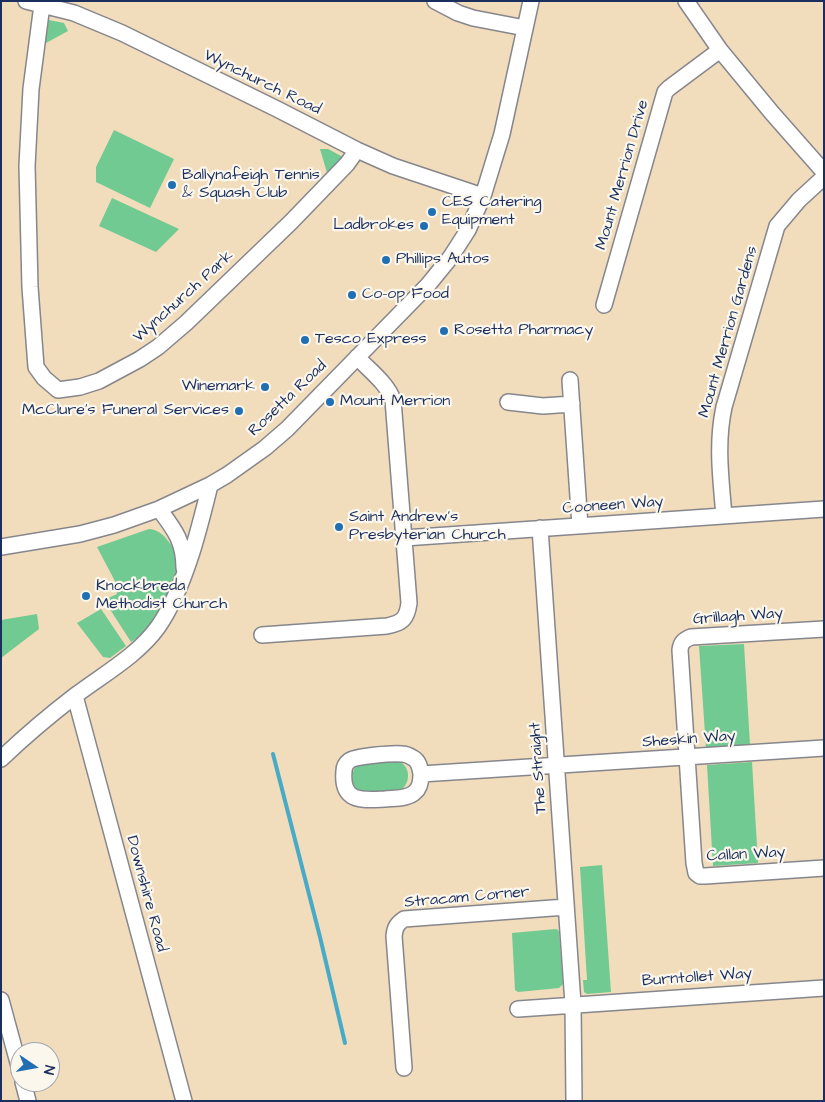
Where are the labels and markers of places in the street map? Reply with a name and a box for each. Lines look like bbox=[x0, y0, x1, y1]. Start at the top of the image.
place label: Ballynafeigh Tennis & Squash Club bbox=[182, 166, 320, 204]
marker: Ballynafeigh Tennis & Squash Club bbox=[166, 179, 178, 191]
place label: CES Catering Equipment bbox=[442, 193, 542, 231]
marker: CES Catering Equipment bbox=[426, 206, 438, 218]
place label: Ladbrokes bbox=[333, 216, 414, 236]
marker: Ladbrokes bbox=[418, 220, 430, 232]
place label: Phillips Autos bbox=[396, 250, 489, 270]
marker: Phillips Autos bbox=[380, 254, 392, 266]
place label: Co-op Food bbox=[362, 285, 449, 305]
marker: Co-op Food bbox=[346, 289, 358, 301]
place label: Rosetta Pharmacy bbox=[454, 321, 593, 341]
marker: Rosetta Pharmacy bbox=[438, 325, 450, 337]
place label: Tesco Express bbox=[315, 330, 427, 350]
marker: Tesco Express bbox=[299, 334, 311, 346]
place label: Winemark bbox=[182, 377, 255, 397]
marker: Winemark bbox=[259, 381, 271, 393]
place label: Mount Merrion bbox=[340, 392, 450, 412]
marker: Mount Merrion bbox=[324, 396, 336, 408]
place label: McClure's Funeral Services bbox=[22, 401, 229, 421]
marker: McClure's Funeral Services bbox=[233, 405, 245, 417]
place label: Saint Andrew's Presbyterian Church bbox=[349, 508, 506, 546]
marker: Saint Andrew's Presbyterian Church bbox=[333, 521, 345, 533]
place label: Knockbreda Methodist Church bbox=[96, 577, 227, 615]
marker: Knockbreda Methodist Church bbox=[80, 590, 92, 602]

